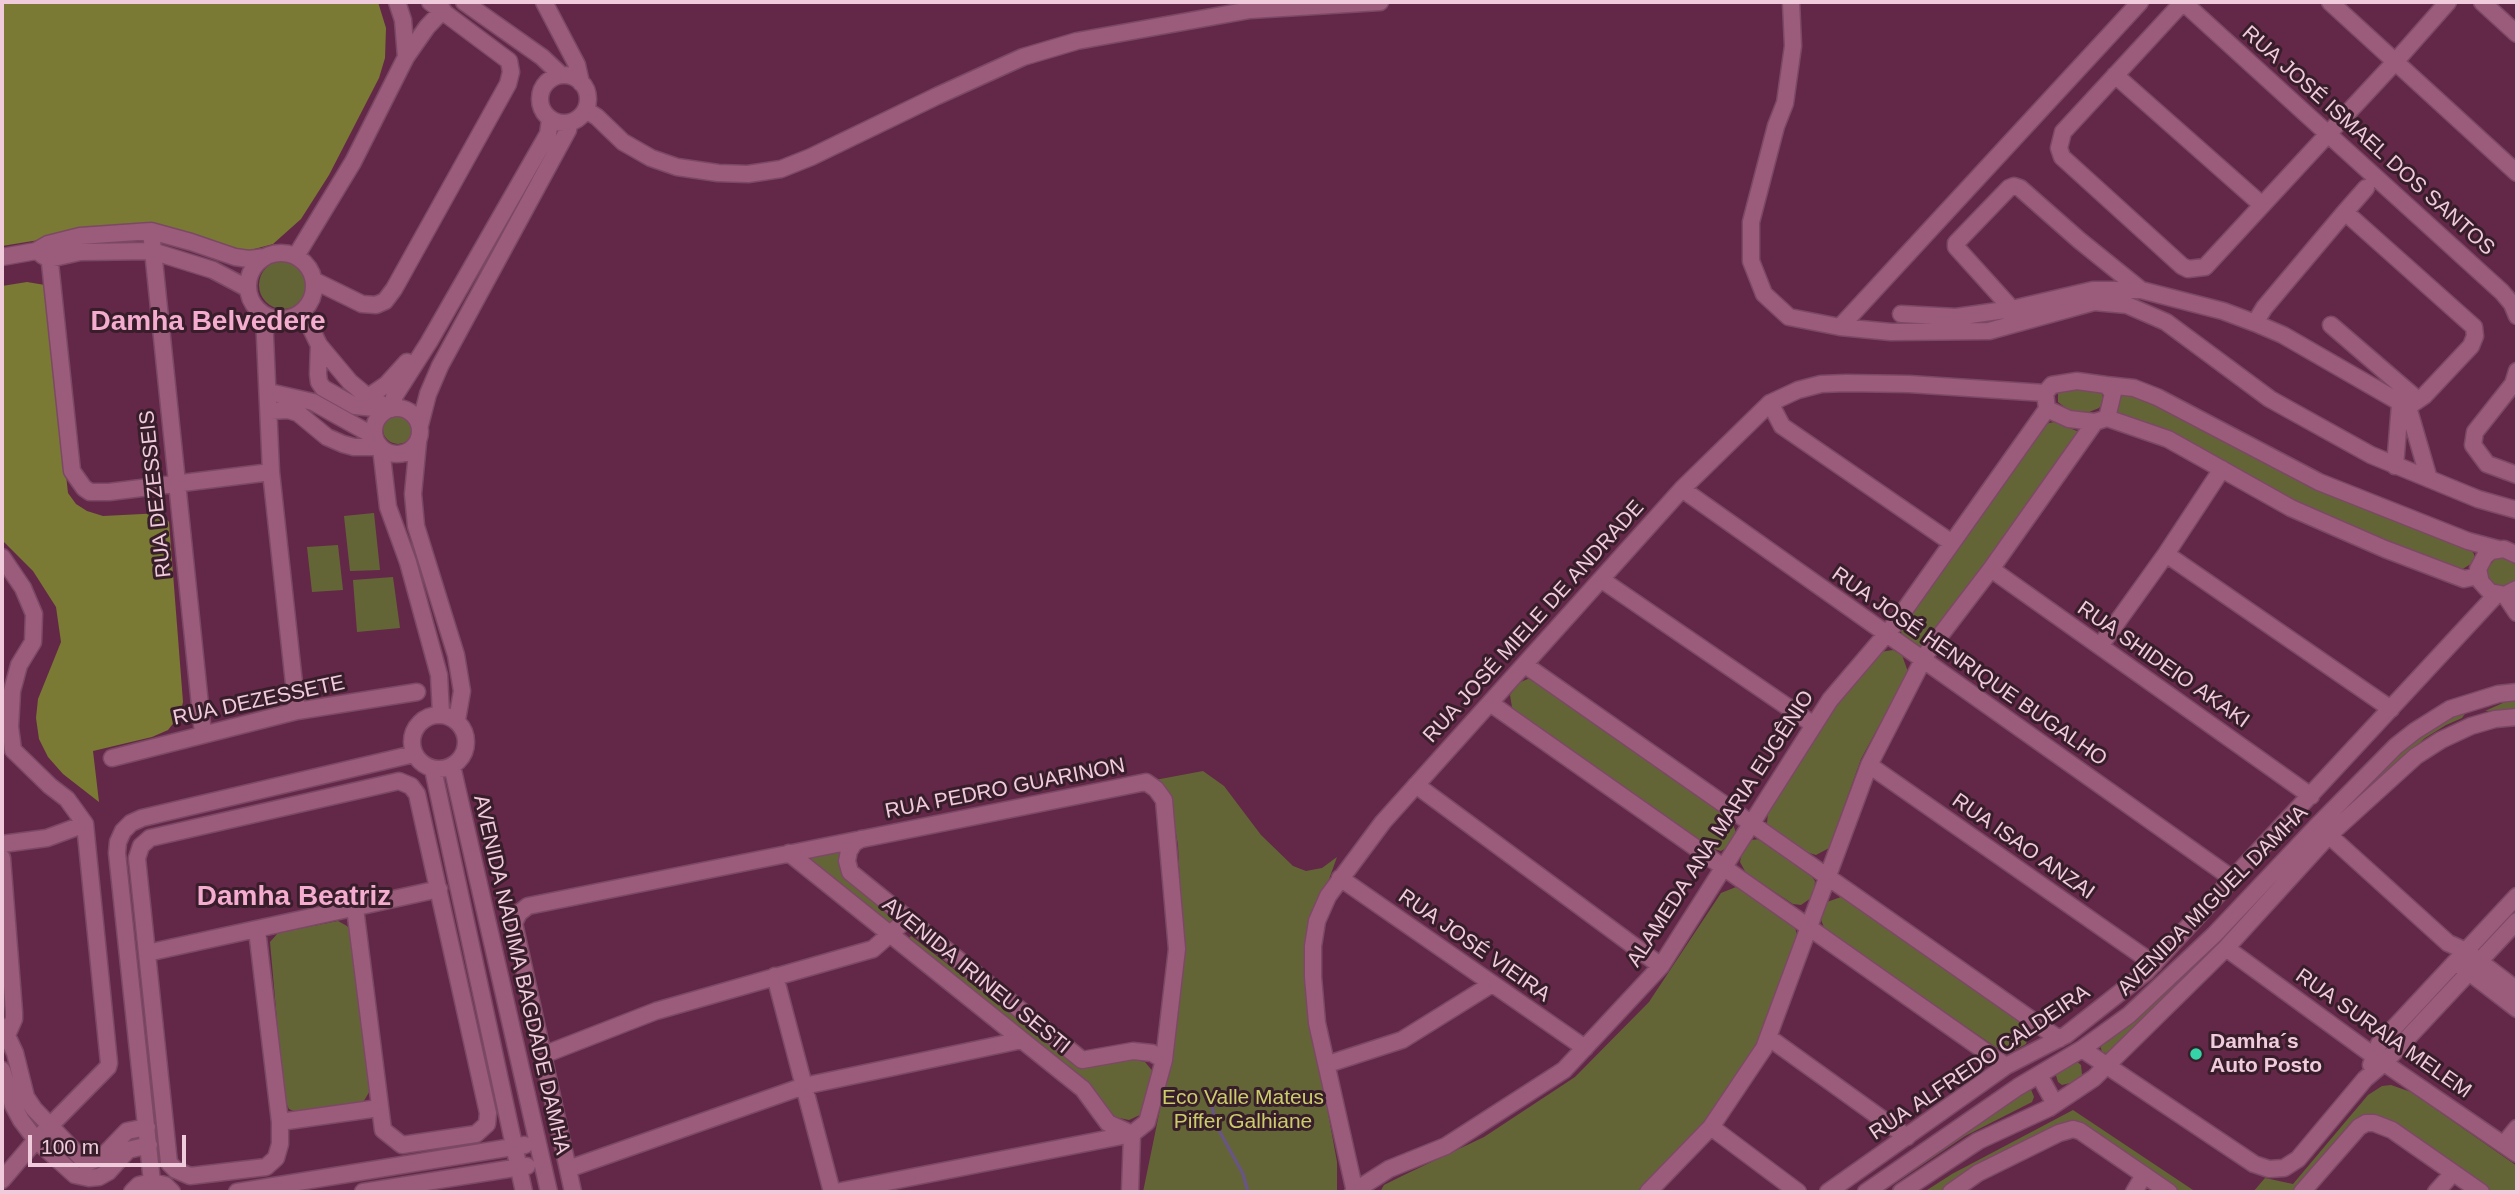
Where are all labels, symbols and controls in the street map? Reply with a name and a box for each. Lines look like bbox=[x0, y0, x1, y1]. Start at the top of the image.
street label: RUA JOSÉ ISMAEL DOS SANTOS bbox=[2237, 21, 2499, 261]
district label: Damha Belvedere bbox=[90, 305, 326, 339]
street label: RUA DEZESSEIS bbox=[135, 409, 177, 579]
street label: RUA JOSÉ MIELE DE ANDRADE bbox=[1418, 496, 1650, 748]
street label: RUA JOSÉ HENRIQUE BUGALHO bbox=[1827, 562, 2111, 772]
street label: RUA SHIDEIO AKAKI bbox=[2072, 596, 2254, 734]
street label: RUA DEZESSETE bbox=[171, 670, 347, 732]
street label: ALAMEDA ANA MARIA EUGÊNIO bbox=[1622, 686, 1820, 972]
street label: RUA PEDRO GUARINON bbox=[883, 753, 1127, 825]
street label: RUA ISAO ANZAI bbox=[1947, 788, 2099, 906]
street label: AVENIDA NADIMA BAGDADE DAMHA bbox=[467, 793, 575, 1157]
street label: AVENIDA MIGUEL DAMHA bbox=[2113, 801, 2313, 1001]
district label: Damha Beatriz bbox=[197, 880, 391, 914]
street label: RUA JOSÉ VIEIRA bbox=[1393, 884, 1555, 1008]
street label: AVENIDA IRINEU SESTI bbox=[877, 893, 1075, 1059]
street label: RUA SURAIA MELEM bbox=[2290, 964, 2476, 1104]
street label: RUA ALFREDO CALDEIRA bbox=[1865, 980, 2095, 1146]
place label: Damha´s Auto Posto bbox=[2210, 1029, 2322, 1079]
marker: Damha´s Auto Posto bbox=[2188, 1046, 2204, 1062]
park label: Eco Valle Mateus Piffer Galhiane bbox=[1162, 1085, 1324, 1135]
scale bar bbox=[32, 1120, 189, 1164]
text: 100 m bbox=[41, 1135, 99, 1158]

